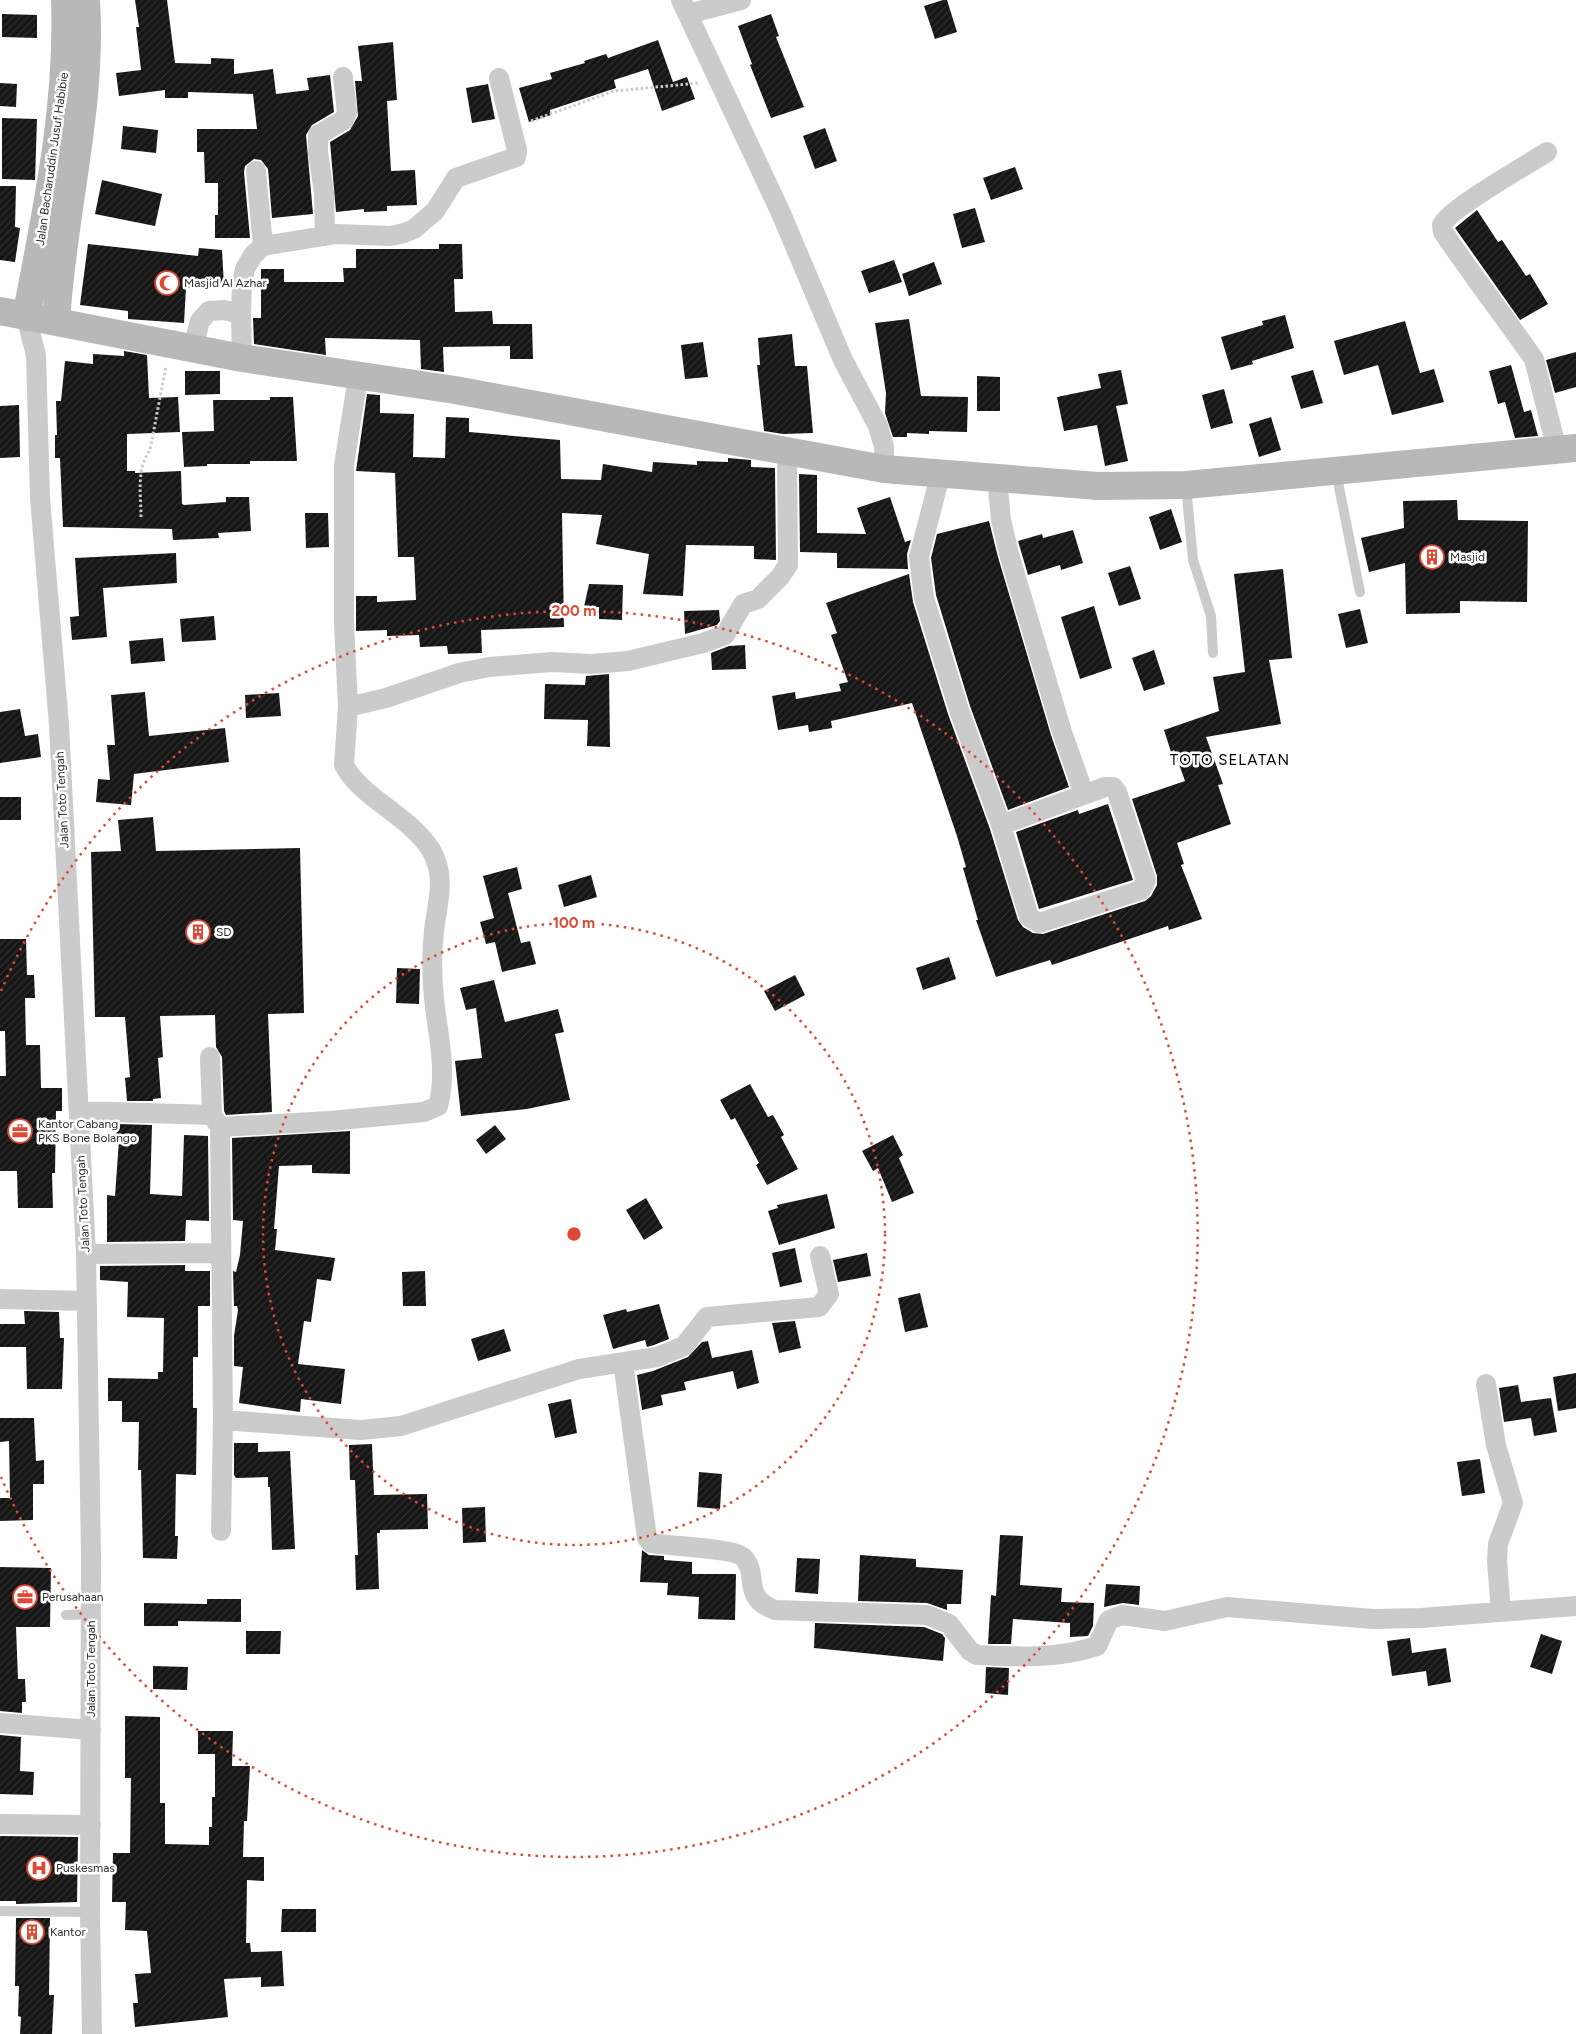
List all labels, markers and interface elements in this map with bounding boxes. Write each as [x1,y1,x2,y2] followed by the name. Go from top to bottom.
[33,71,71,246] street label: Jalan Bacharuddin Jusuf Habibie
[154,270,180,296] mosque icon: Masjid Al Azhar
[184,276,267,290] place label: Masjid Al Azhar
[1419,544,1445,570] building icon: Masjid
[1450,550,1485,564] place label: Masjid
[552,602,596,620] text: 200 m
[52,751,72,849] street label: Jalan Toto Tengah
[1170,751,1290,769] district label: TOTO SELATAN
[553,914,595,932] text: 100 m
[185,919,211,945] building icon: SD
[216,925,232,939] place label: SD
[38,1117,137,1145] place label: Kantor Cabang PKS Bone Bolango
[7,1118,33,1144] office icon: Kantor Cabang PKS Bone Bolango
[73,1155,93,1253] street label: Jalan Toto Tengah
[565,1225,583,1243] centre of rings
[12,1584,38,1610] office icon: Perusahaan
[42,1590,104,1604] place label: Perusahaan
[84,1620,98,1718] street label: Jalan Toto Tengah
[26,1855,52,1881] hospital icon: Puskesmas
[56,1861,115,1875] place label: Puskesmas
[19,1919,45,1945] building icon: Kantor
[50,1925,86,1939] place label: Kantor

